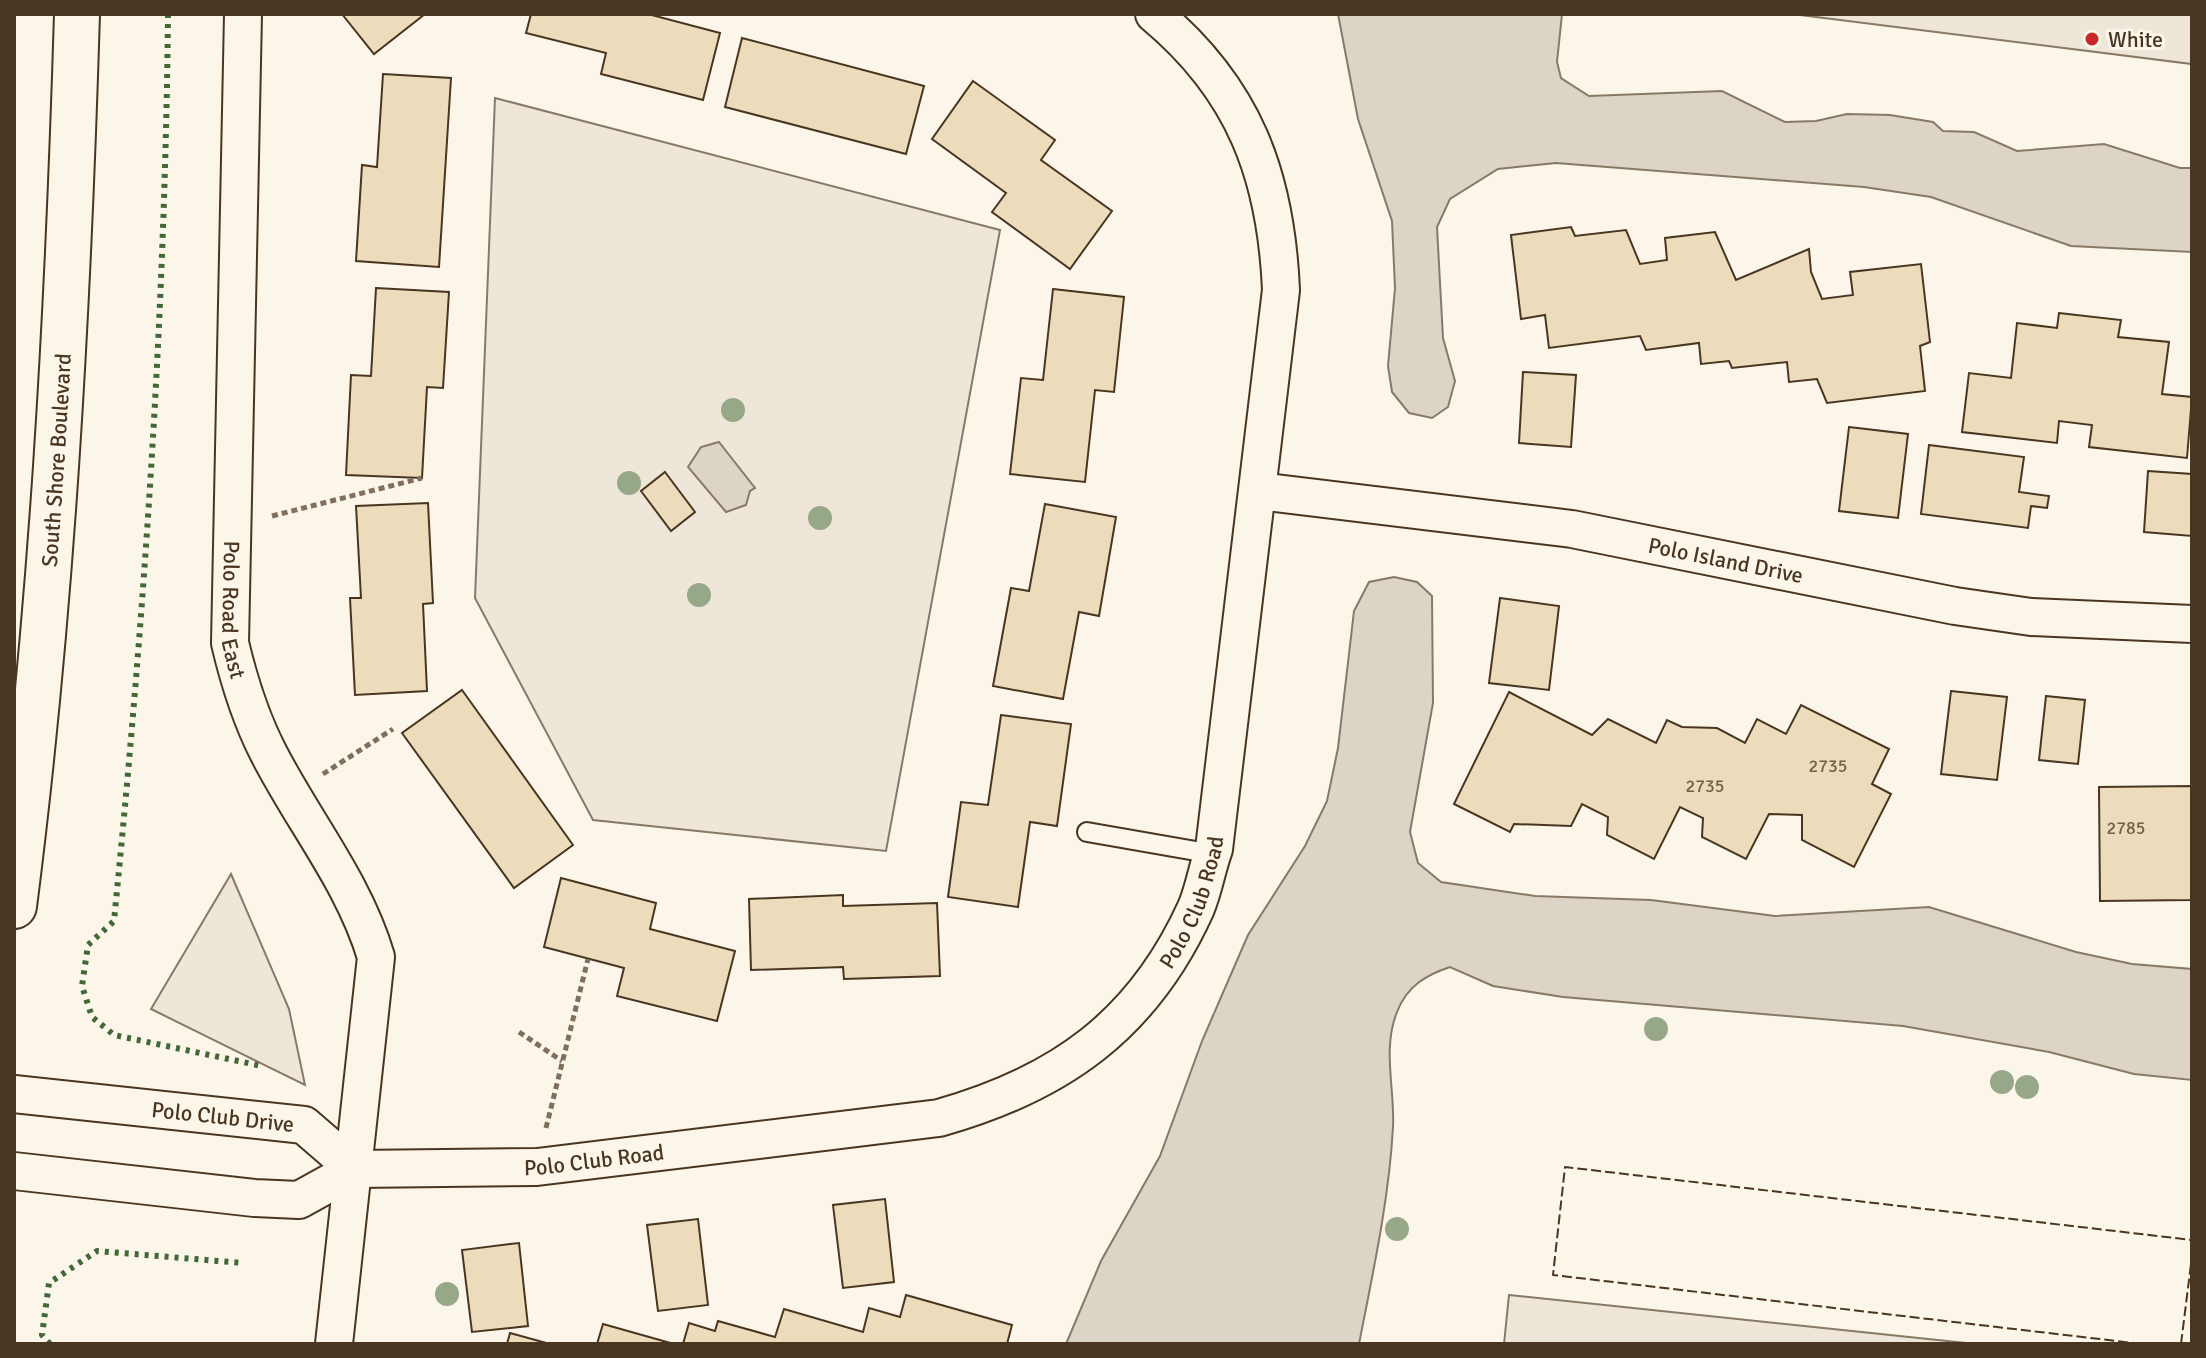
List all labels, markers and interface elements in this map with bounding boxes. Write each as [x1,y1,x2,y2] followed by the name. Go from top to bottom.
[2108,26,2163,53] place label: White
[2083,30,2101,48] marker: White
[36,353,77,568] street label: South Shore Boulevard
[1646,532,1805,589] street label: Polo Island Drive
[215,540,252,682] street label: Polo Road East
[1809,755,1847,777] house number: 2735
[1686,775,1724,797] house number: 2735
[2107,817,2145,839] house number: 2785
[1153,835,1229,974] street label: Polo Club Road
[150,1096,295,1138] street label: Polo Club Drive
[524,1139,666,1181] street label: Polo Club Road

